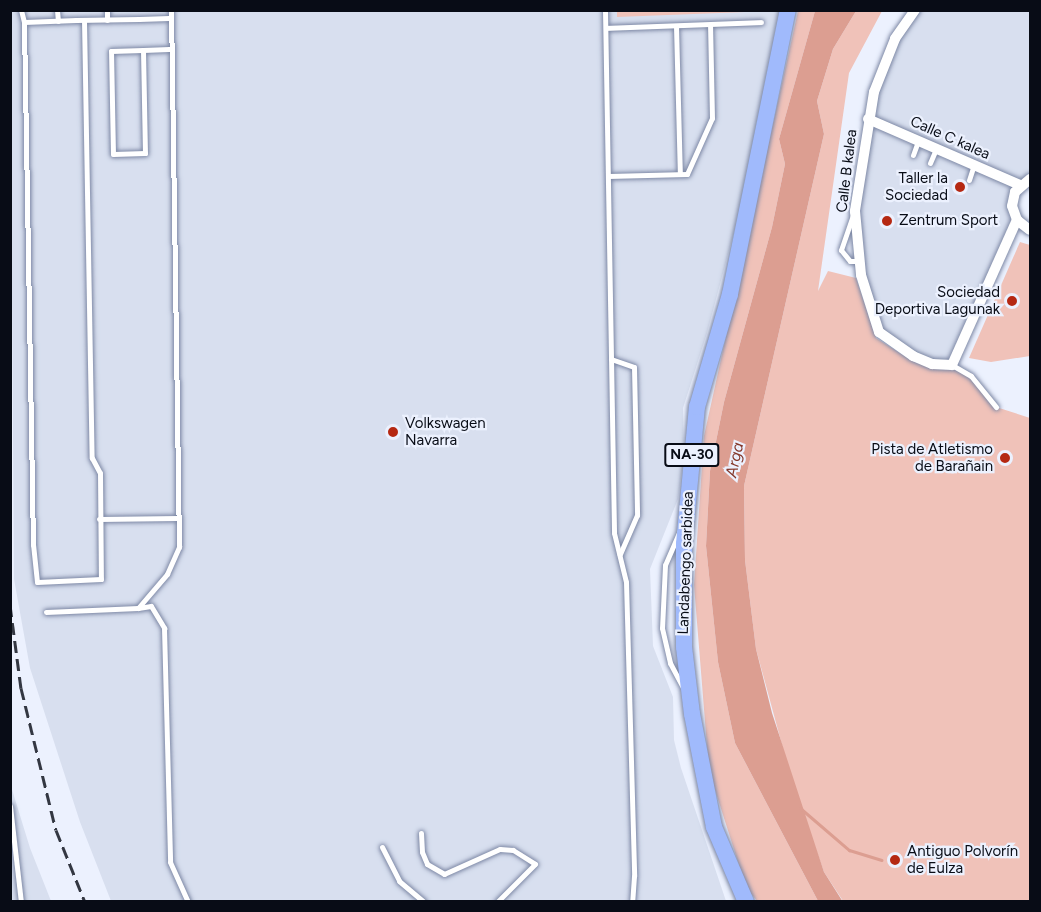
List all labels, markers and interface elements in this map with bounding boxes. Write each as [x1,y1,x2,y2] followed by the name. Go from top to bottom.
[907,112,993,164] street label: Calle C kalea
[833,128,861,214] street label: Calle B kalea
[885,169,948,204] place label: Taller la Sociedad
[953,180,967,194] marker: Taller la Sociedad
[899,212,998,230] place label: Zentrum Sport
[880,214,894,228] marker: Zentrum Sport
[875,283,1000,318] place label: Sociedad Deportiva Lagunak
[1005,294,1019,308] marker: Sociedad Deportiva Lagunak
[405,414,486,449] place label: Volkswagen Navarra
[386,425,400,439] marker: Volkswagen Navarra
[871,440,993,475] place label: Pista de Atletismo de Barañain
[722,441,748,479] water label: Arga
[664,444,720,466] road number: NA-30
[998,451,1012,465] marker: Pista de Atletismo de Barañain
[675,491,697,635] street label: Landabengo sarbidea
[907,842,1018,877] place label: Antiguo Polvorín de Eulza
[888,853,902,867] marker: Antiguo Polvorín de Eulza

